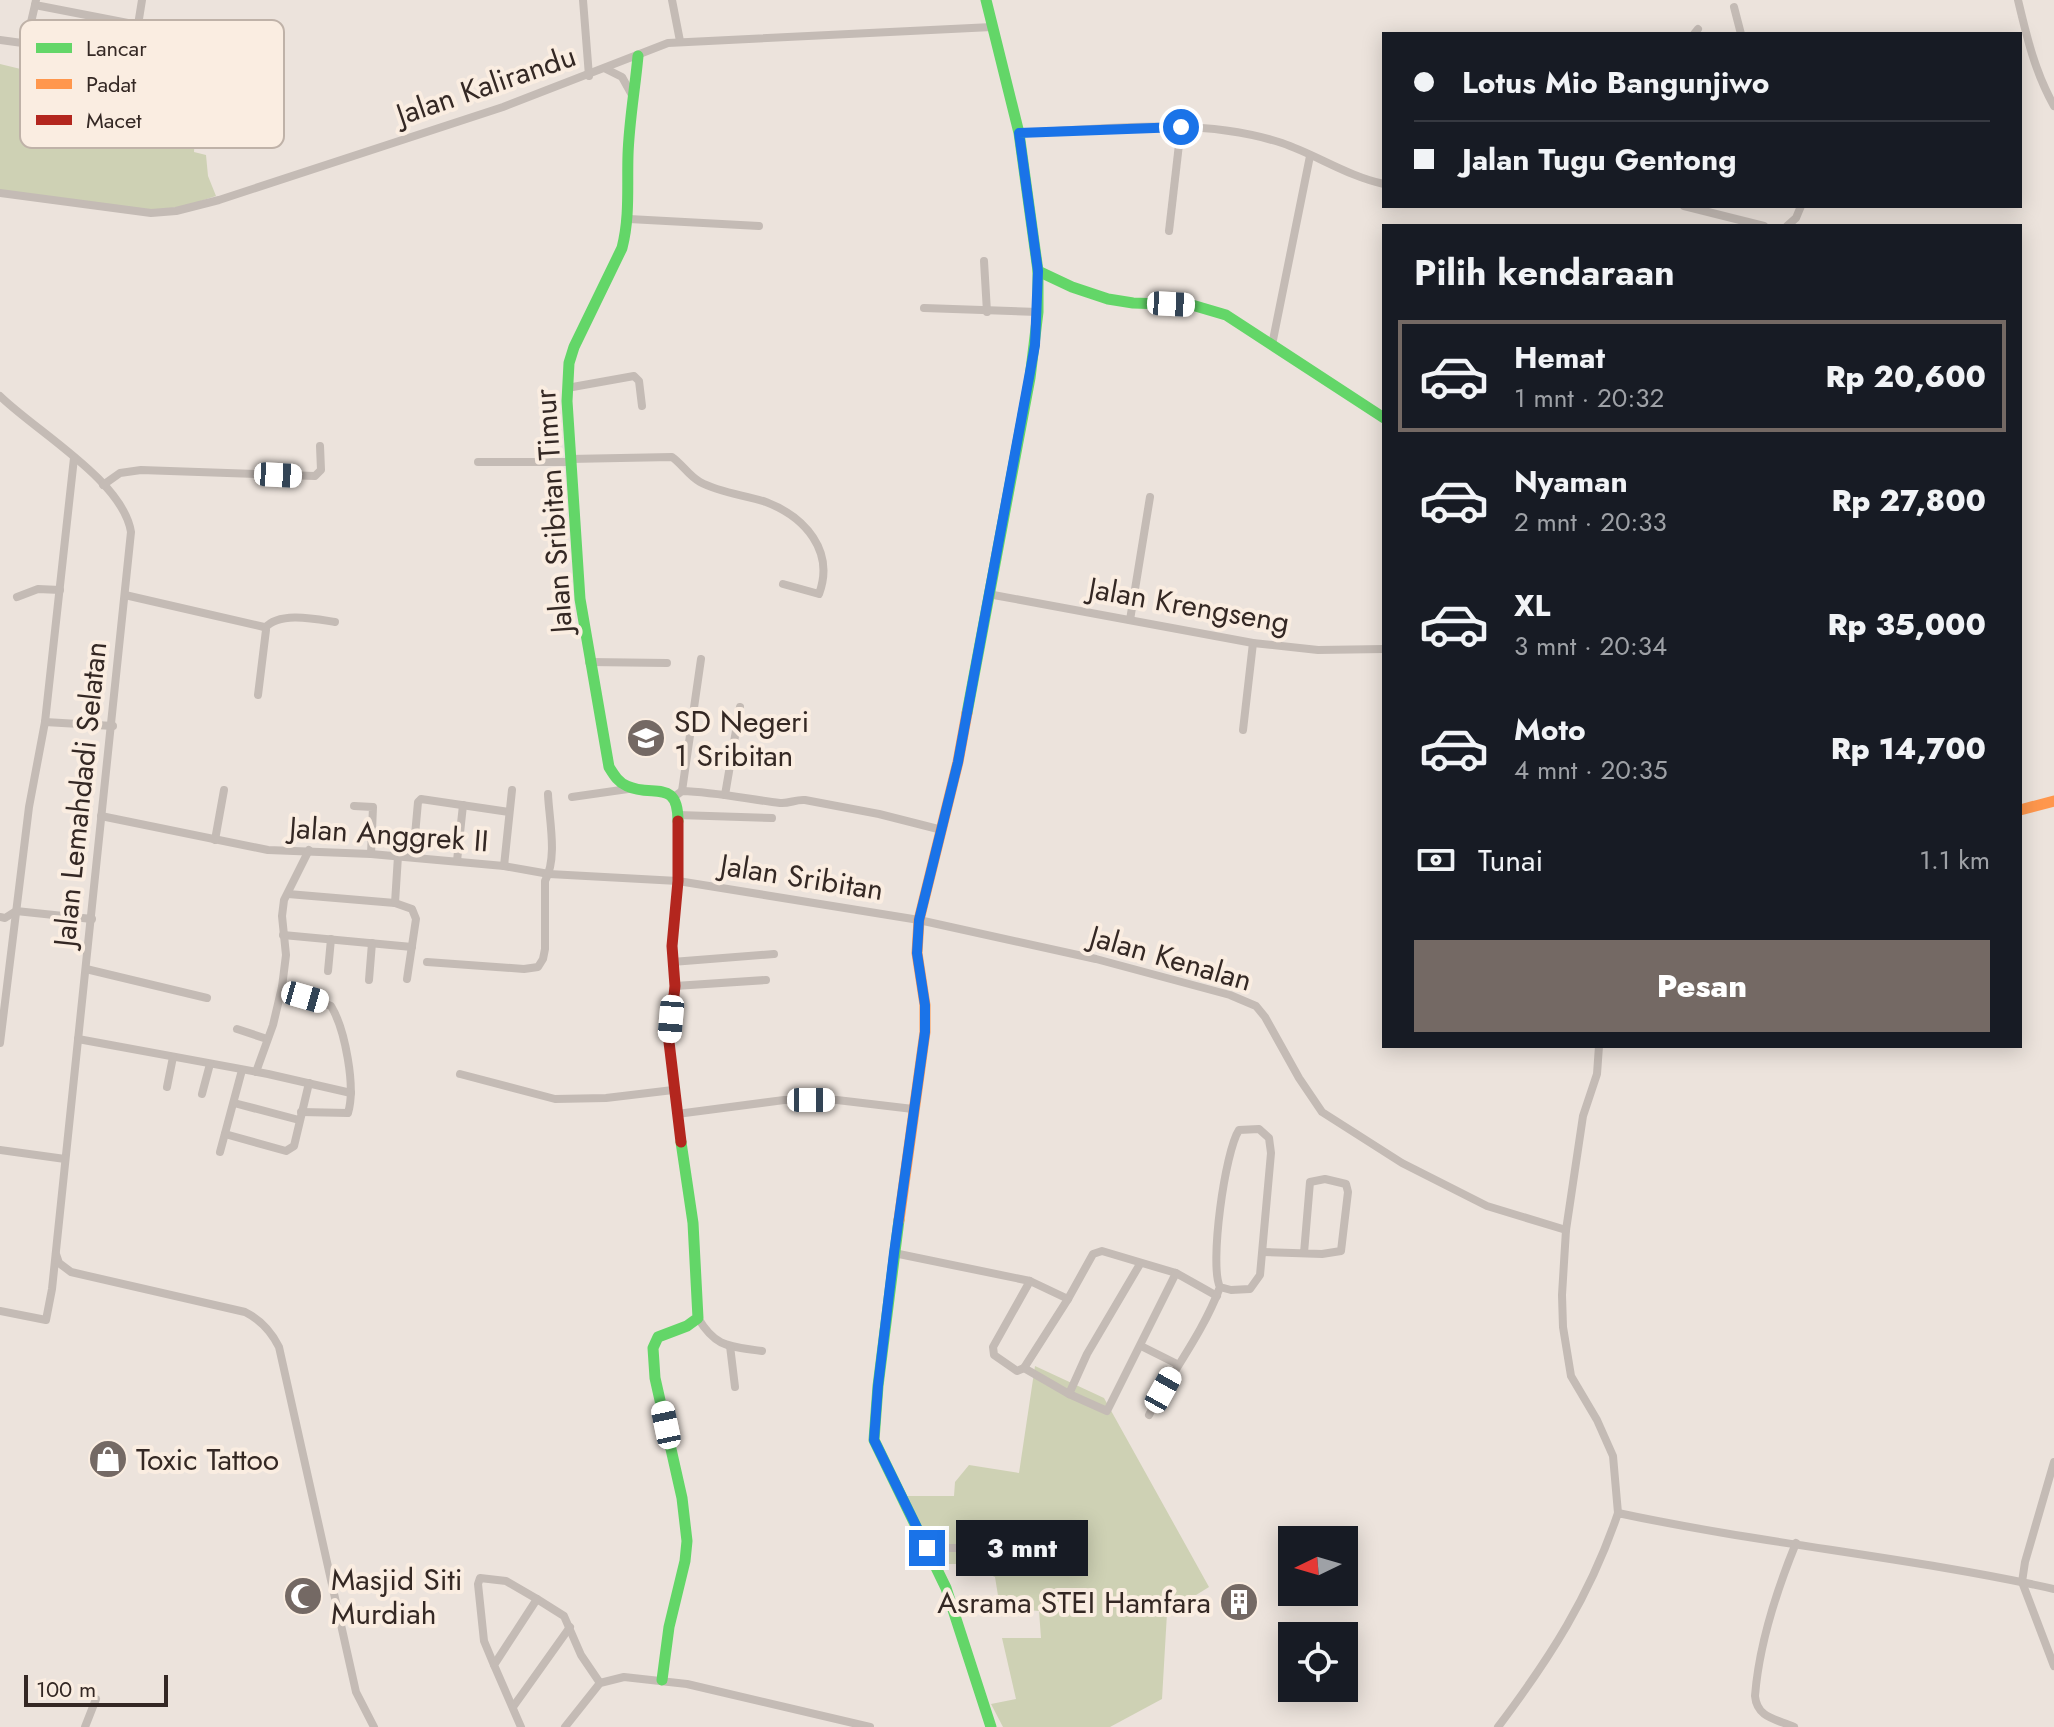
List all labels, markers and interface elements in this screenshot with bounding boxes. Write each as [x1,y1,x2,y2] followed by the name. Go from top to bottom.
[20,20,284,148] legend
[86,32,147,64] text: Lancar
[387,34,581,137] street label: Jalan Kalirandu
[1462,61,1769,104] text: Lotus Mio Bangunjiwo
[86,68,137,100] text: Padat
[86,104,142,136] text: Macet
[1163,109,1199,145] route start
[1462,138,1736,181] text: Jalan Tugu Gentong
[1414,246,1675,298] text: Pilih kendaraan
[1146,291,1196,317] car
[1514,336,1605,379] text: Hemat
[1418,340,1490,412] icon: car
[1825,355,1986,398] text: Rp 20,600
[1514,379,1664,417] text: 1 mnt · 20:32
[523,387,583,639] street label: Jalan Sribitan Timur
[1514,460,1628,503] text: Nyaman
[253,462,303,488] car
[1418,464,1490,536] icon: car
[1831,479,1986,522] text: Rp 27,800
[1514,503,1667,541] text: 2 mnt · 20:33
[1081,565,1293,644] street label: Jalan Krengseng
[1514,584,1550,627] text: XL
[1418,588,1490,660] icon: car
[1827,603,1986,646] text: Rp 35,000
[1514,627,1667,665] text: 3 mnt · 20:34
[42,639,117,953] street label: Jalan Lemahdadi Selatan
[674,700,809,777] place label: SD Negeri 1 Sribitan
[1514,708,1586,751] text: Moto
[1418,712,1490,784] icon: car
[625,717,667,759] school or university icon: SD Negeri 1 Sribitan
[1831,727,1986,770] text: Rp 14,700
[1514,751,1668,789] text: 4 mnt · 20:35
[284,805,490,862] street label: Jalan Anggrek II
[1414,838,1458,882] icon: cash
[1478,839,1543,882] text: Tunai
[1919,841,1990,879] text: 1.1 km
[713,842,887,911] street label: Jalan Sribitan
[1081,913,1257,1002] street label: Jalan Kenalan
[1414,940,1990,1032] button: Pesan
[279,979,331,1015] car
[657,994,685,1044] car
[787,1088,835,1112] car
[1141,1363,1185,1417] car
[649,1399,683,1451] car
[87,1438,129,1480] shop icon: Toxic Tattoo
[136,1438,279,1481] place label: Toxic Tattoo
[955,1520,1087,1576] callout: 3 mnt
[1278,1526,1358,1606] north arrow
[1278,1526,1358,1702] map controls
[987,1529,1057,1567] text: 3 mnt
[909,1530,945,1566] route end
[331,1558,462,1635] place label: Masjid Siti Murdiah
[282,1575,324,1617] mosque icon: Masjid Siti Murdiah
[937,1581,1211,1624] place label: Asrama STEI Hamfara
[1218,1581,1260,1623] building icon: Asrama STEI Hamfara
[1278,1622,1358,1702] button: locate
[24,1671,168,1707] scale bar
[36,1673,96,1705] text: 100 m

